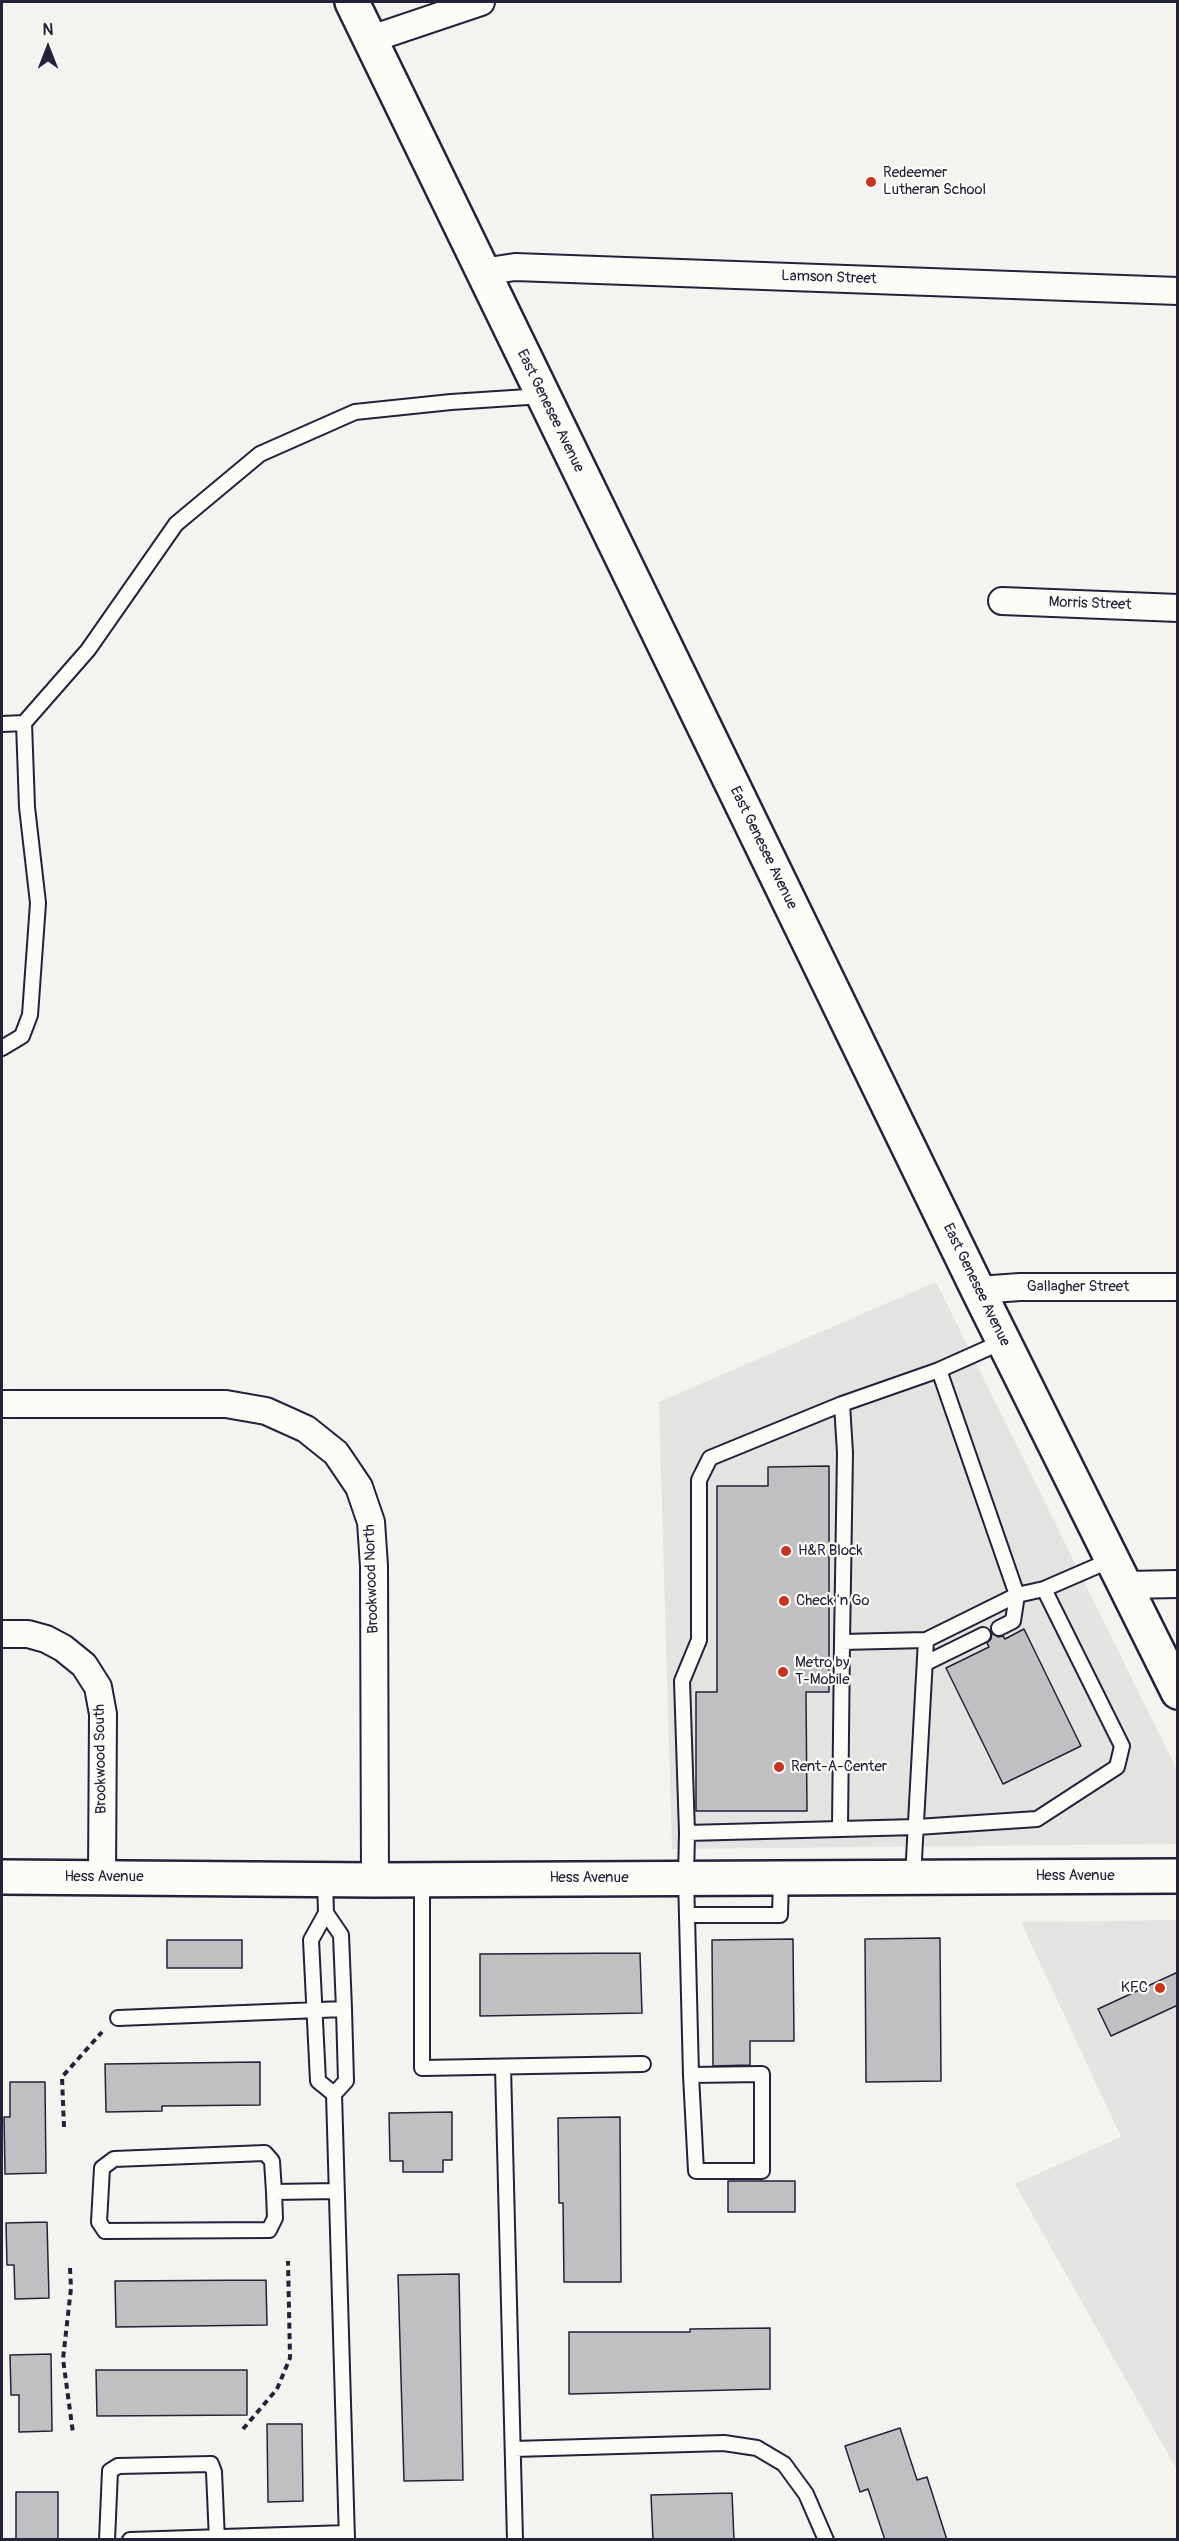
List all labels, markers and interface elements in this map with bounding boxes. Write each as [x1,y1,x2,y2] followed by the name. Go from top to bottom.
[18,18,78,78] north arrow
[43,20,53,40] text: N
[883,164,986,199] place label: Redeemer Lutheran School
[864,175,878,189] marker: Redeemer Lutheran School
[781,267,877,289] street label: Lamson Street
[512,347,588,475] street label: East Genesee Avenue
[1048,594,1132,614] street label: Morris Street
[725,784,801,912] street label: East Genesee Avenue
[938,1221,1014,1349] street label: East Genesee Avenue
[1027,1278,1129,1296] street label: Gallagher Street
[361,1524,383,1634] street label: Brookwood North
[798,1542,863,1560] place label: H&R Block
[779,1544,793,1558] marker: H&R Block
[796,1592,870,1610] place label: Check 'n Go
[777,1594,791,1608] marker: Check 'n Go
[795,1654,850,1689] place label: Metro by T-Mobile
[776,1665,790,1679] marker: Metro by T-Mobile
[91,1704,111,1814] street label: Brookwood South
[791,1758,887,1776] place label: Rent-A-Center
[772,1760,786,1774] marker: Rent-A-Center
[1035,1867,1115,1885] street label: Hess Avenue
[64,1868,144,1886] street label: Hess Avenue
[549,1869,629,1887] street label: Hess Avenue
[1121,1979,1148,1997] place label: KFC
[1153,1981,1167,1995] marker: KFC

